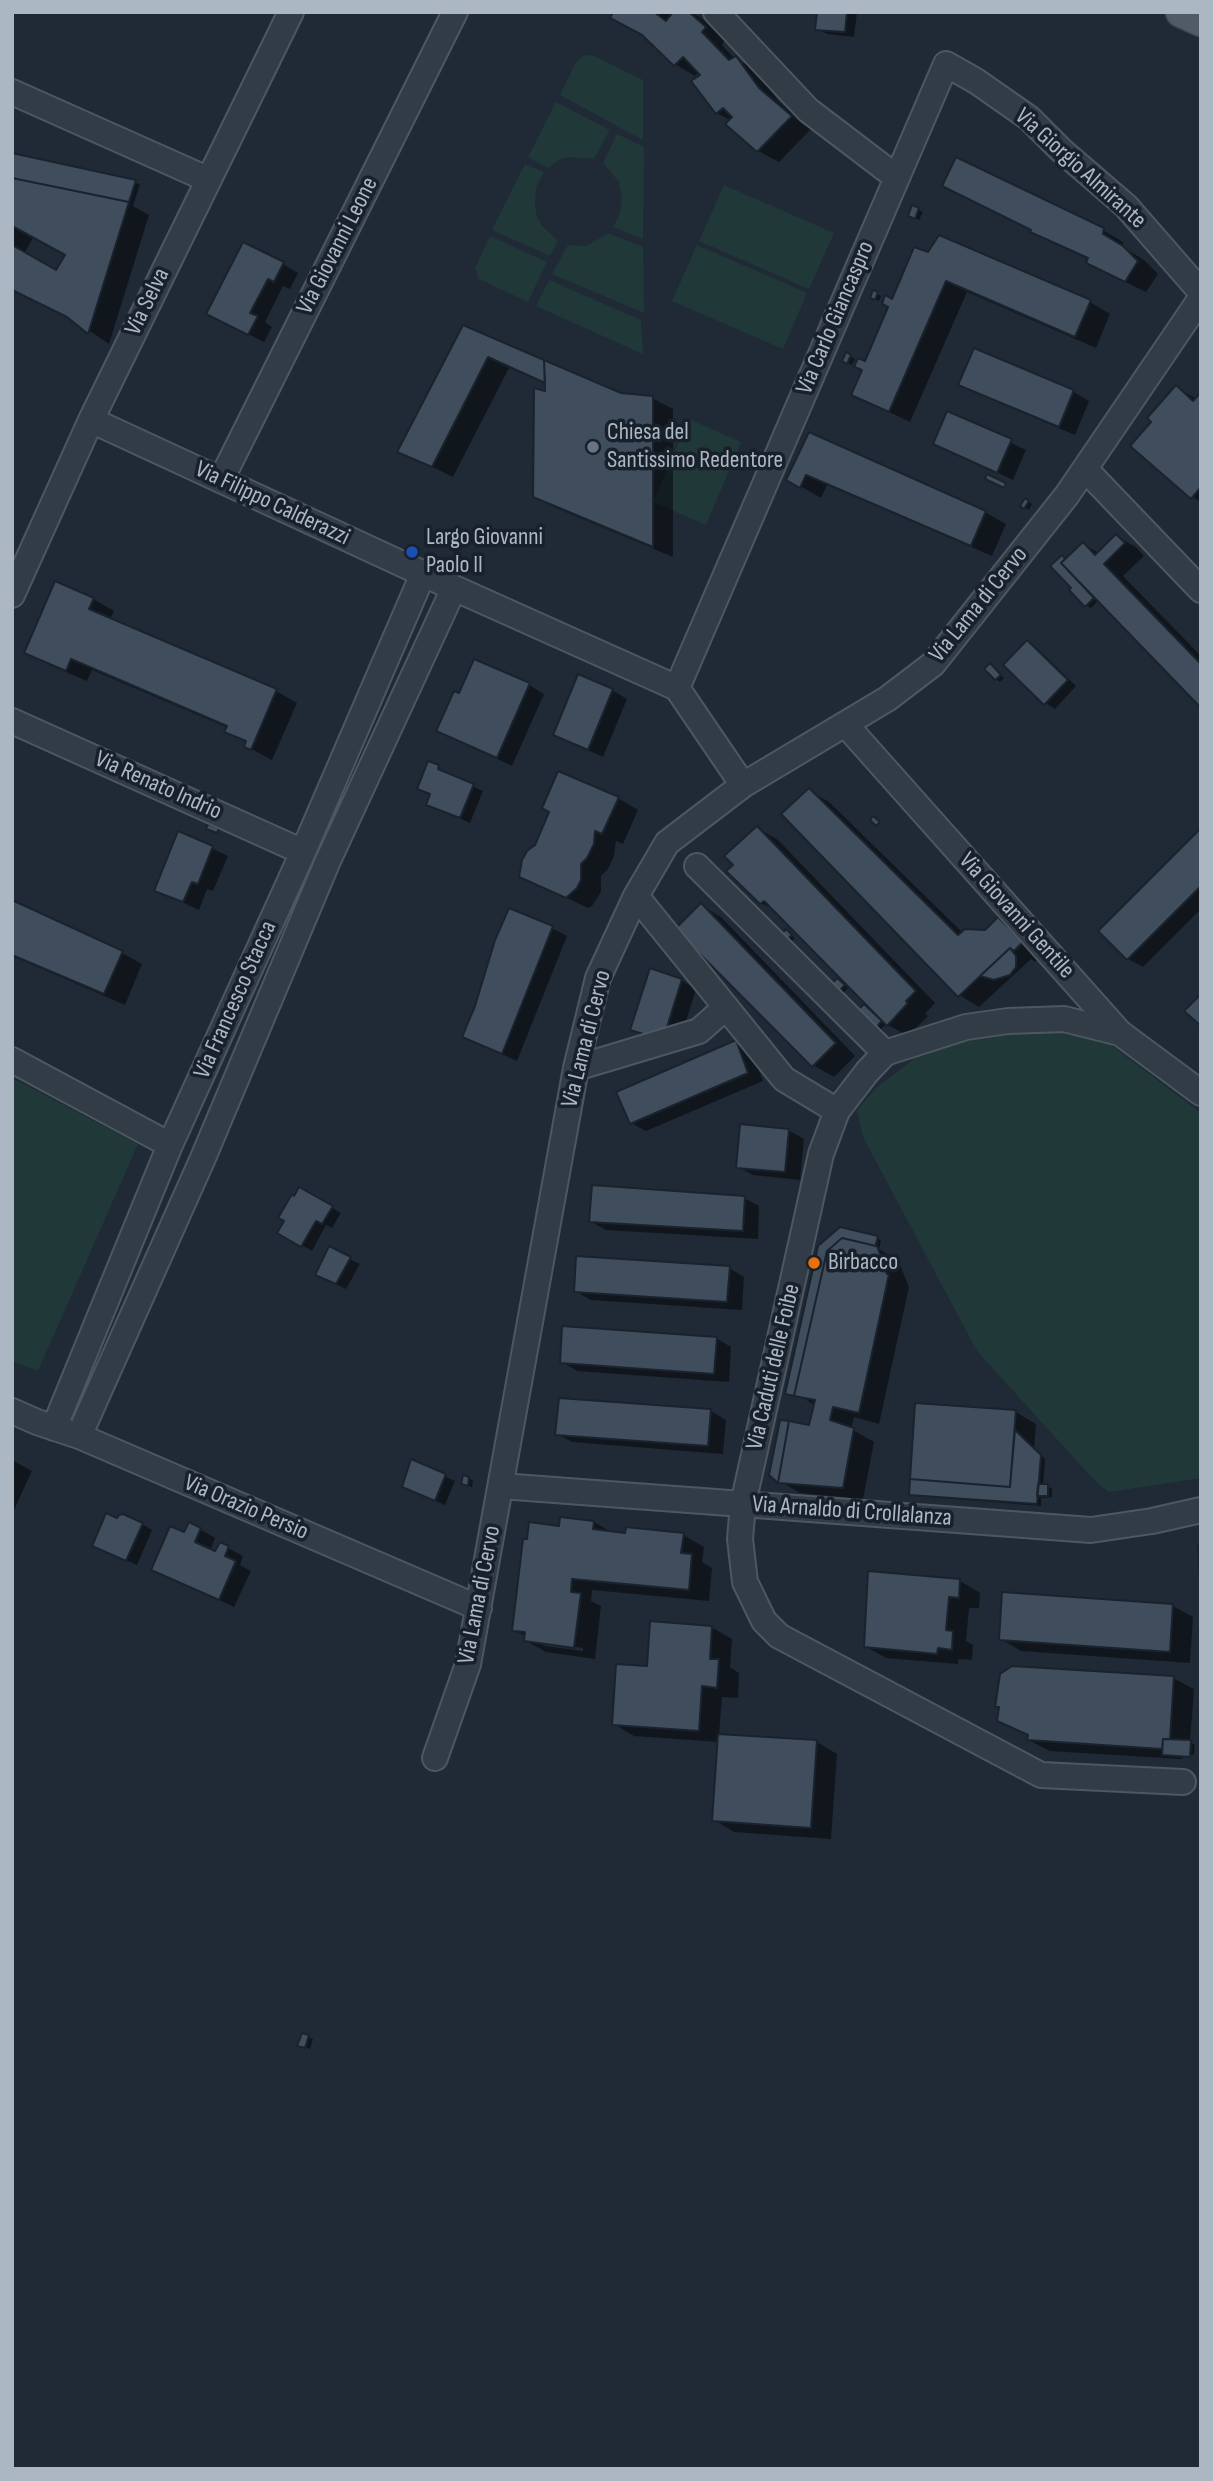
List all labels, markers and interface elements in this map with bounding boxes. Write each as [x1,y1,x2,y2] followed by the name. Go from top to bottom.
[1008,103,1152,235] street label: Via Giorgio Almirante
[291,173,385,319] street label: Via Giovanni Leone
[791,237,881,399] street label: Via Carlo Giancaspro
[120,264,176,340] street label: Via Selva
[607,419,783,475] place label: Chiesa del Santissimo Redentore
[585,439,601,455] marker: Chiesa del Santissimo Redentore
[190,456,354,552] street label: Via Filippo Calderazzi
[426,524,543,580] place label: Largo Giovanni Paolo II
[924,541,1034,669] street label: Via Lama di Cervo
[404,544,420,560] marker: Largo Giovanni Paolo II
[90,745,226,827] street label: Via Renato Indrio
[952,847,1080,985] street label: Via Giovanni Gentile
[188,917,284,1083] street label: Via Francesco Stacca
[556,967,618,1111] street label: Via Lama di Cervo
[828,1249,898,1277] place label: Birbacco
[806,1255,822,1271] marker: Birbacco
[741,1281,807,1453] street label: Via Caduti delle Foibe
[180,1469,312,1547] street label: Via Orazio Persio
[751,1491,953,1533] street label: Via Arnaldo di Crollalanza
[452,1523,508,1667] street label: Via Lama di Cervo

